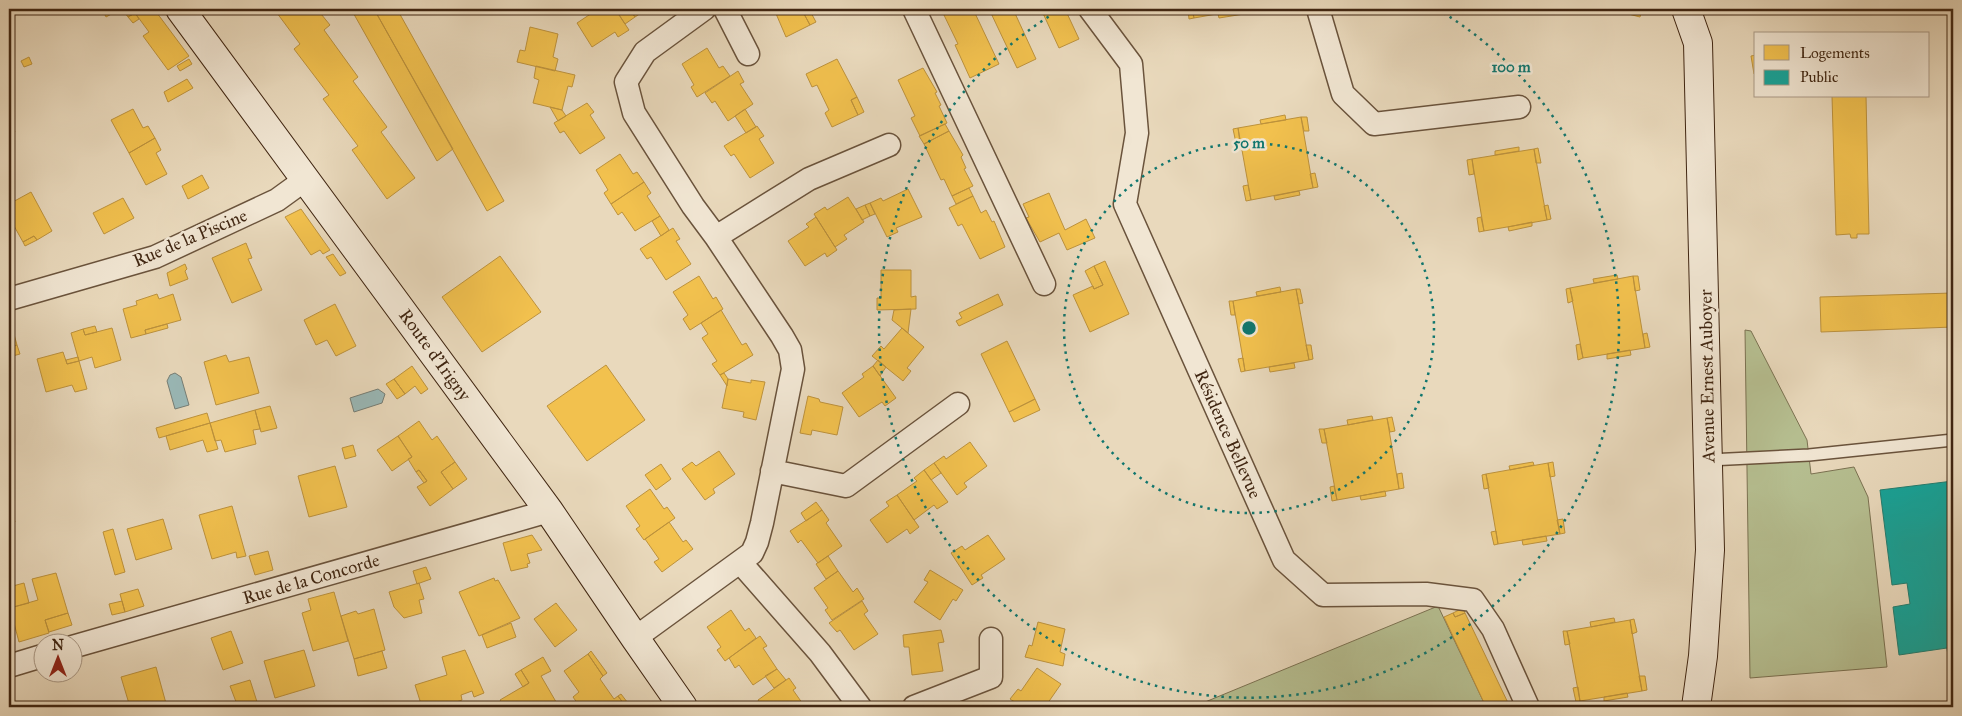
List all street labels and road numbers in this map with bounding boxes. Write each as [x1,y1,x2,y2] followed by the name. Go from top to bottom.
[130,204,250,272] street label: Rue de la Piscine
[1694,289,1720,464] street label: Avenue Ernest Auboyer
[393,305,476,406] street label: Route d'Irigny
[1190,366,1266,502] street label: Résidence Bellevue
[240,549,382,609] street label: Rue de la Concorde

